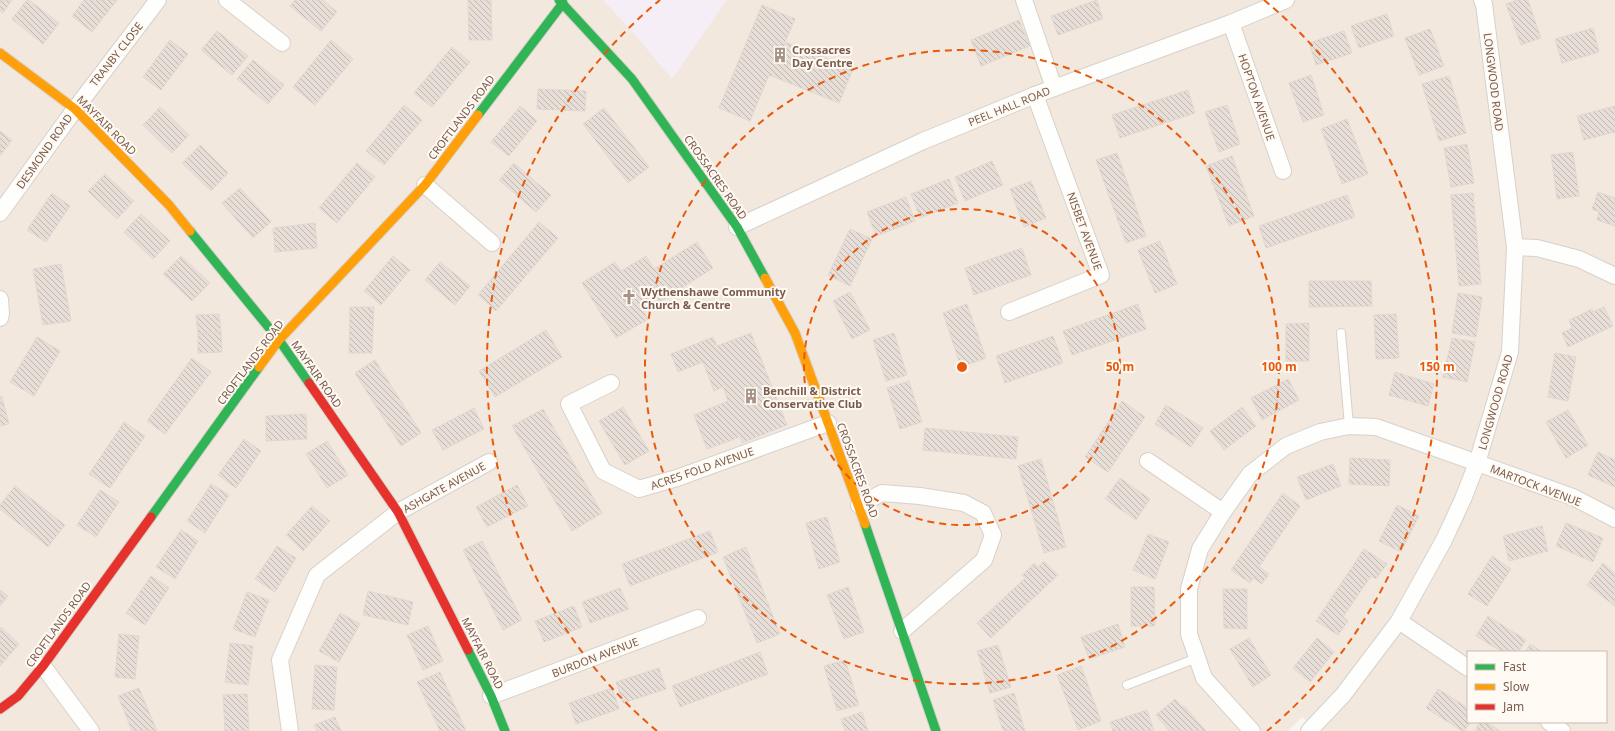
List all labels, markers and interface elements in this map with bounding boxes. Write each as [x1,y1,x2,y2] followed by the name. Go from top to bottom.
[86,19,146,89] street label: TRANBY CLOSE
[1481,32,1507,132] street label: LONGWOOD ROAD
[792,42,853,70] place label: Crossacres Day Centre
[771,46,789,64] building icon: Crossacres Day Centre
[1235,52,1279,142] street label: HOPTON AVENUE
[424,72,498,162] street label: CROFTLANDS ROAD
[966,83,1052,129] street label: PEEL HALL ROAD
[74,92,140,158] street label: MAYFAIR ROAD
[13,111,75,191] street label: DESMOND ROAD
[681,132,751,222] street label: CROSSACRES ROAD
[1064,190,1106,272] street label: NISBET AVENUE
[641,284,786,312] place label: Wythenshawe Community Church & Centre
[620,288,638,306] church icon: Wythenshawe Community Church & Centre
[213,317,287,407] street label: CROFTLANDS ROAD
[288,337,346,411] street label: MAYFAIR ROAD
[1474,352,1516,452] street label: LONGWOOD ROAD
[1106,358,1134,375] text: 50 m
[1261,358,1297,375] text: 100 m
[1419,358,1455,375] text: 150 m
[955,360,969,374] centre of rings
[763,383,862,411] place label: Benchill & District Conservative Club
[742,387,760,405] building icon: Benchill & District Conservative Club
[834,420,882,520] street label: CROSSACRES ROAD
[648,443,756,493] street label: ACRES FOLD AVENUE
[400,458,488,516] street label: ASHGATE AVENUE
[1488,461,1584,509] street label: MARTOCK AVENUE
[22,578,94,670] street label: CROFTLANDS ROAD
[458,614,508,692] street label: MAYFAIR ROAD
[550,634,640,680] street label: BURDON AVENUE
[1467,651,1607,723] legend
[1503,658,1527,675] text: Fast
[1503,678,1530,695] text: Slow
[1502,698,1524,715] text: Jam

